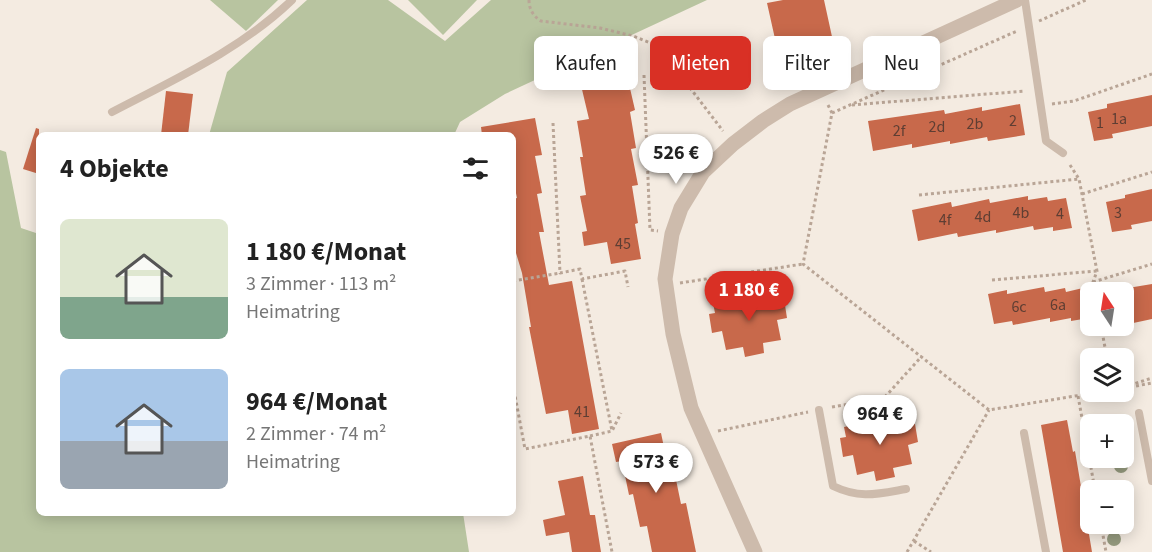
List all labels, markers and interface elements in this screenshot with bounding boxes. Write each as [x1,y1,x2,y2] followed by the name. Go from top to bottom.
[534,36,638,90] chip: Kaufen
[650,36,751,90] chip: Mieten
[763,36,851,90] chip: Filter
[863,36,940,90] chip: Neu
[1111,108,1127,130] house number: 1a
[1009,110,1017,132] house number: 2
[1096,112,1104,134] house number: 1
[967,113,984,135] house number: 2b
[929,116,945,138] house number: 2d
[893,120,907,142] house number: 2f
[634,134,718,185] pin: 526 €
[653,139,699,167] text: 526 €
[60,150,169,187] text: 4 Objekte
[459,152,492,185] icon: filters
[1013,202,1030,224] house number: 4b
[1114,202,1122,224] house number: 3
[1056,203,1064,225] house number: 4
[975,206,991,228] house number: 4d
[939,209,953,231] house number: 4f
[246,233,406,270] text: 1 180 €/Monat
[615,233,631,255] house number: 45
[108,243,180,315] icon: home
[246,270,396,298] text: 3 Zimmer · 113 m²
[694,271,804,322] pin: 1 180 €
[719,276,779,304] text: 1 180 €
[1080,282,1134,336] north arrow
[1080,282,1134,534] map controls
[1050,294,1066,316] house number: 6a
[1011,296,1027,318] house number: 6c
[246,298,340,326] text: Heimatring
[1080,348,1134,402] button: layers
[246,383,387,420] text: 964 €/Monat
[108,393,180,465] icon: home
[838,395,922,446] pin: 964 €
[857,400,903,428] text: 964 €
[574,401,590,423] house number: 41
[1080,414,1134,468] button: +
[246,420,386,448] text: 2 Zimmer · 74 m²
[614,443,698,494] pin: 573 €
[246,448,340,476] text: Heimatring
[633,448,679,476] text: 573 €
[1080,480,1134,534] button: −

